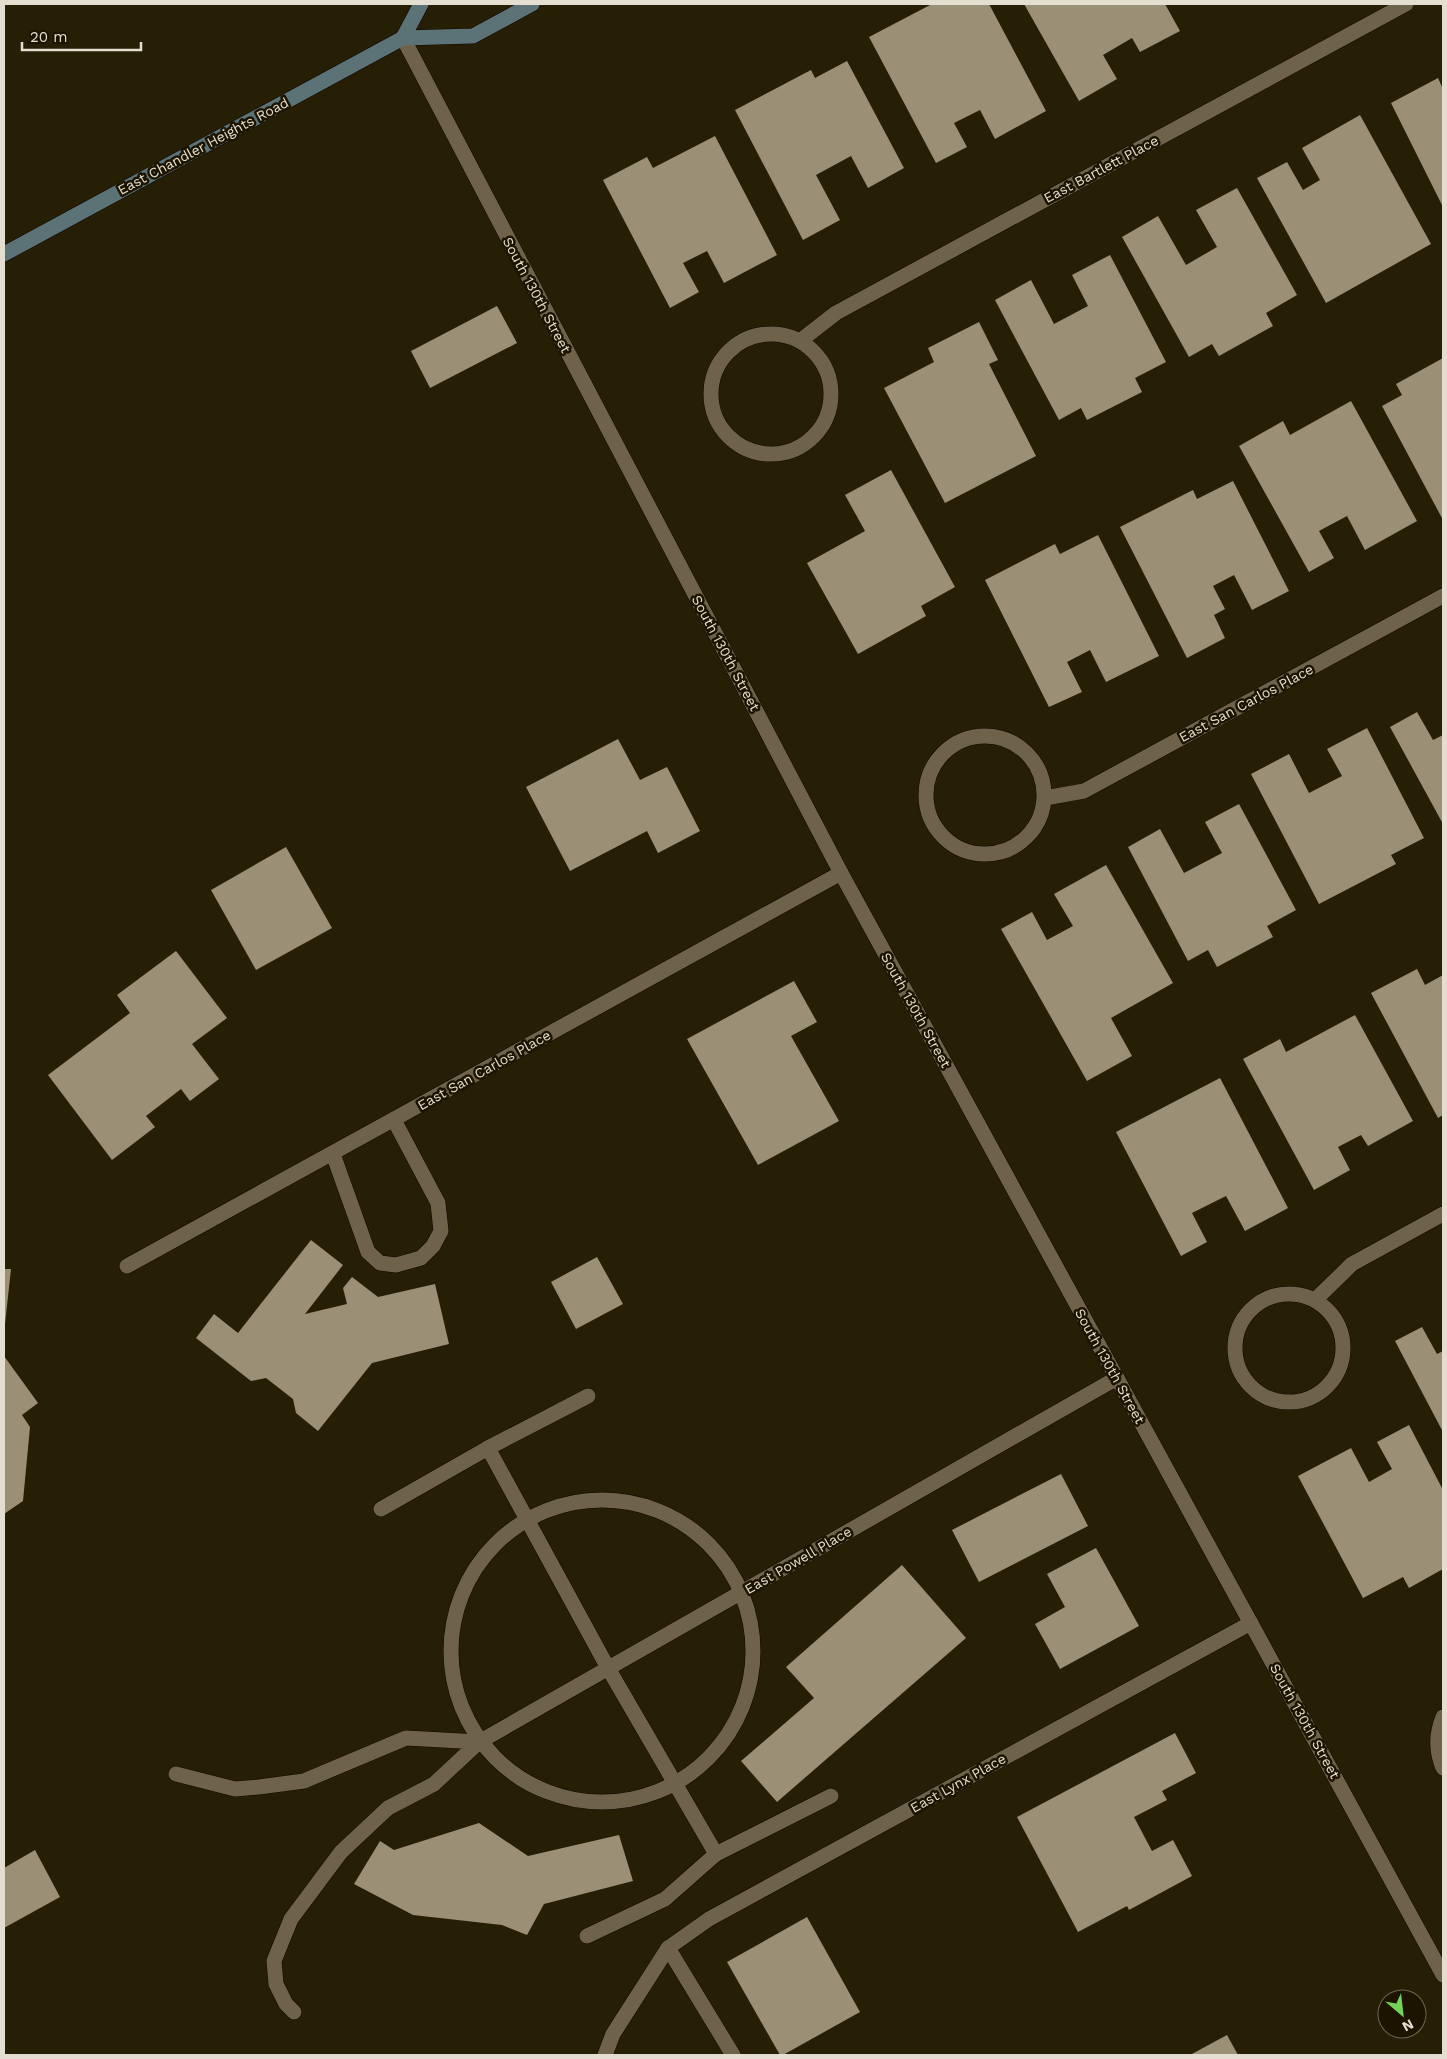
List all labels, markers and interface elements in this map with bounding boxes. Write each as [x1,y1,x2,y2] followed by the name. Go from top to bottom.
[22,20,141,52] scale bar
[30,28,68,46] text: 20 m
[115,94,291,198] street label: East Chandler Heights Road
[1041,132,1161,206] street label: East Bartlett Place
[500,234,574,356] street label: South 130th Street
[689,592,763,714] street label: South 130th Street
[1176,661,1316,745] street label: East San Carlos Place
[878,950,954,1070] street label: South 130th Street
[415,1027,553,1113] street label: East San Carlos Place
[1072,1306,1148,1426] street label: South 130th Street
[742,1523,854,1597] street label: East Powell Place
[1267,1661,1343,1781] street label: South 130th Street
[908,1750,1008,1816] street label: East Lynx Place
[1377,1989,1427,2039] north arrow
[1400,2016,1416,2035] text: N

